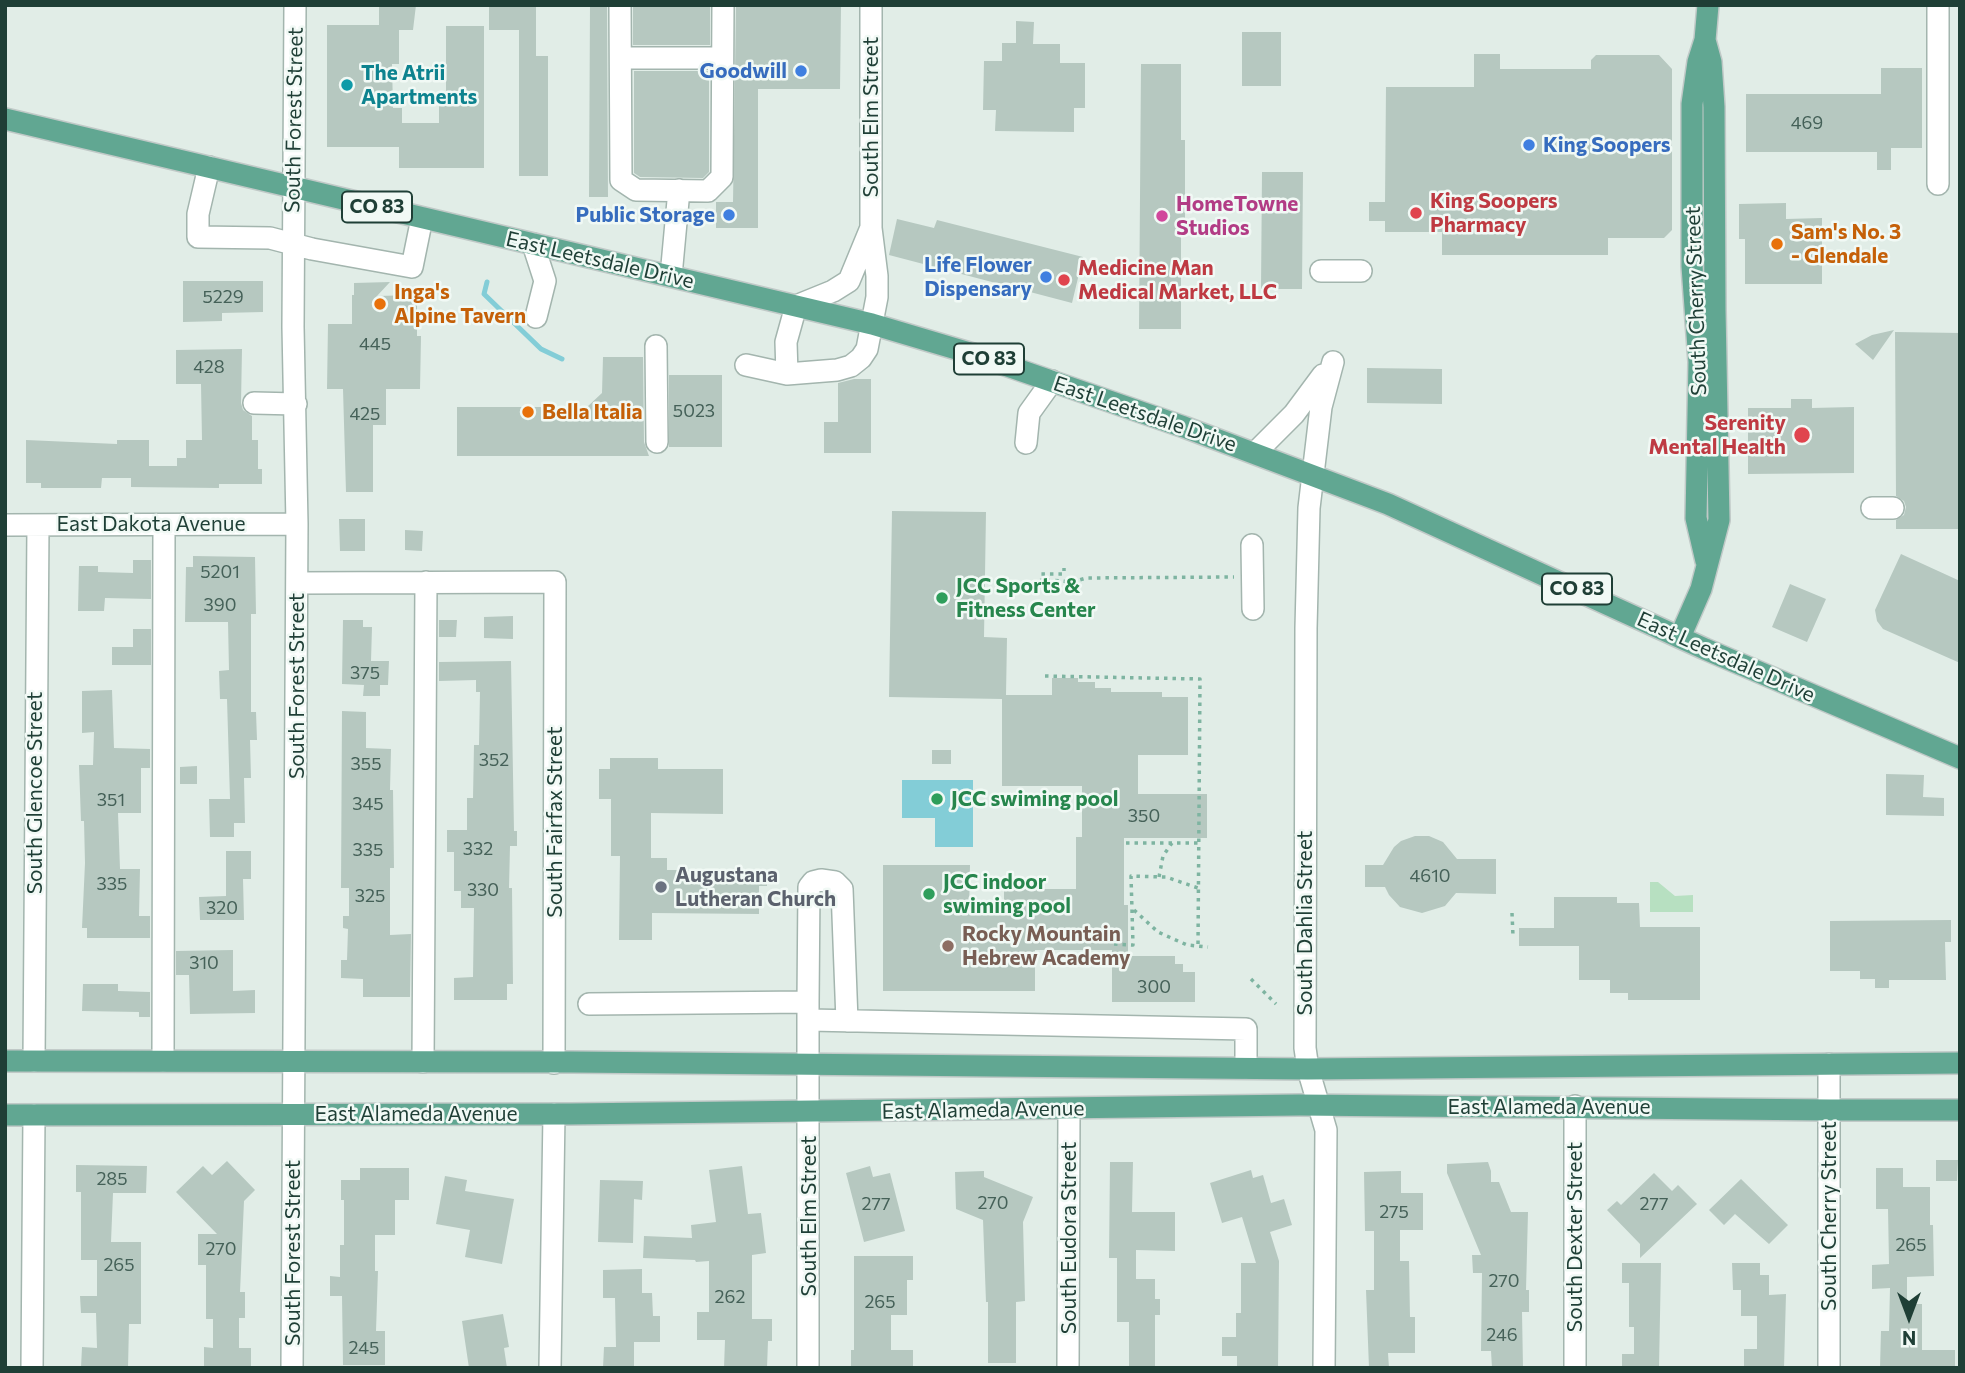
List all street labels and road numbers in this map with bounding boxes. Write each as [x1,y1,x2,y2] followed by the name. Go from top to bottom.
[280,27,308,213] street label: South Forest Street
[858,37,884,197] street label: South Elm Street
[342,192,412,223] road number: CO 83
[1680,206,1712,396] street label: South Cherry Street
[504,226,696,294] street label: East Leetsdale Drive
[954,344,1024,374] road number: CO 83
[1050,371,1240,457] street label: East Leetsdale Drive
[57,511,245,537] street label: East Dakota Avenue
[1542,574,1612,604] road number: CO 83
[284,593,310,779] street label: South Forest Street
[1633,606,1819,708] street label: East Leetsdale Drive
[22,692,48,894] street label: South Glencoe Street
[542,726,568,918] street label: South Fairfax Street
[1292,831,1318,1015] street label: South Dahlia Street
[1448,1094,1650,1120] street label: East Alameda Avenue
[881,1096,1085,1124] street label: East Alameda Avenue
[315,1101,517,1127] street label: East Alameda Avenue
[1816,1121,1842,1311] street label: South Cherry Street
[796,1136,822,1296] street label: South Elm Street
[1056,1142,1082,1334] street label: South Eudora Street
[1562,1142,1588,1332] street label: South Dexter Street
[280,1160,306,1346] street label: South Forest Street

